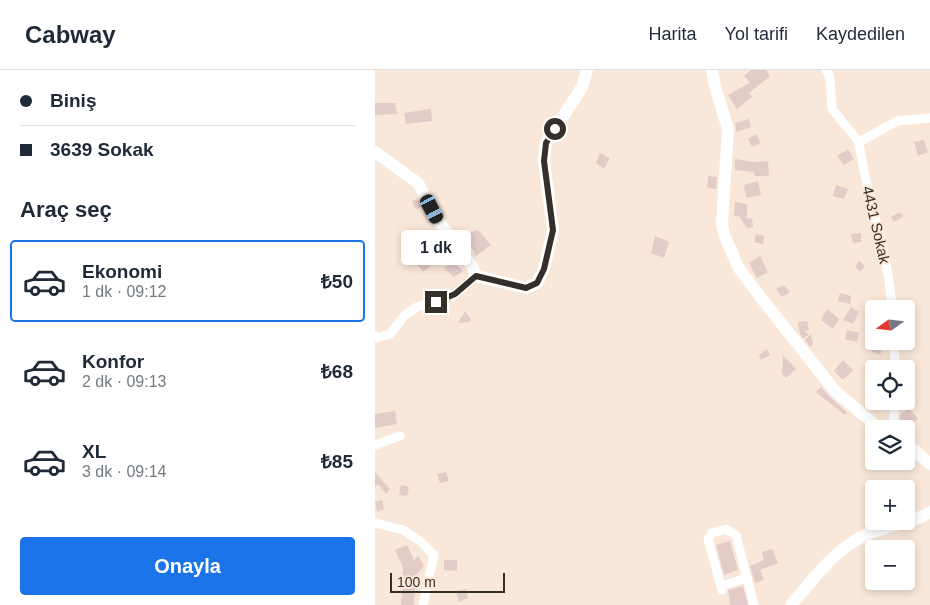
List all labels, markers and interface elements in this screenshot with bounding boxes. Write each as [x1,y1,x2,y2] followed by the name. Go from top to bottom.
[25,21,116,48] text: Cabway
[649,24,697,44] text: Harita
[725,24,788,44] text: Yol tarifi
[816,24,905,44] text: Kaydedilen
[50,90,96,111] text: Biniş
[544,118,566,140] route start
[50,139,154,160] text: 3639 Sokak
[859,184,894,266] street label: 4431 Sokak
[418,192,445,226] car
[20,197,112,222] text: Araç seç
[401,230,471,264] callout: 1 dk
[420,239,452,256] text: 1 dk
[22,259,67,304] icon: car
[82,261,162,282] text: Ekonomi
[321,271,353,292] text: ₺50
[82,283,167,300] text: 1 dk · 09:12
[425,291,447,313] route end
[865,300,915,350] north arrow
[865,300,915,590] map controls
[22,349,67,394] icon: car
[82,351,144,372] text: Konfor
[865,360,915,410] button: locate
[321,361,353,382] text: ₺68
[82,373,167,390] text: 2 dk · 09:13
[865,420,915,470] button: layers
[22,439,67,484] icon: car
[82,441,106,462] text: XL
[321,451,353,472] text: ₺85
[82,463,167,480] text: 3 dk · 09:14
[865,480,915,530] button: +
[20,537,355,595] button: Onayla
[865,540,915,590] button: −
[390,570,505,593] scale bar
[397,574,436,590] text: 100 m

